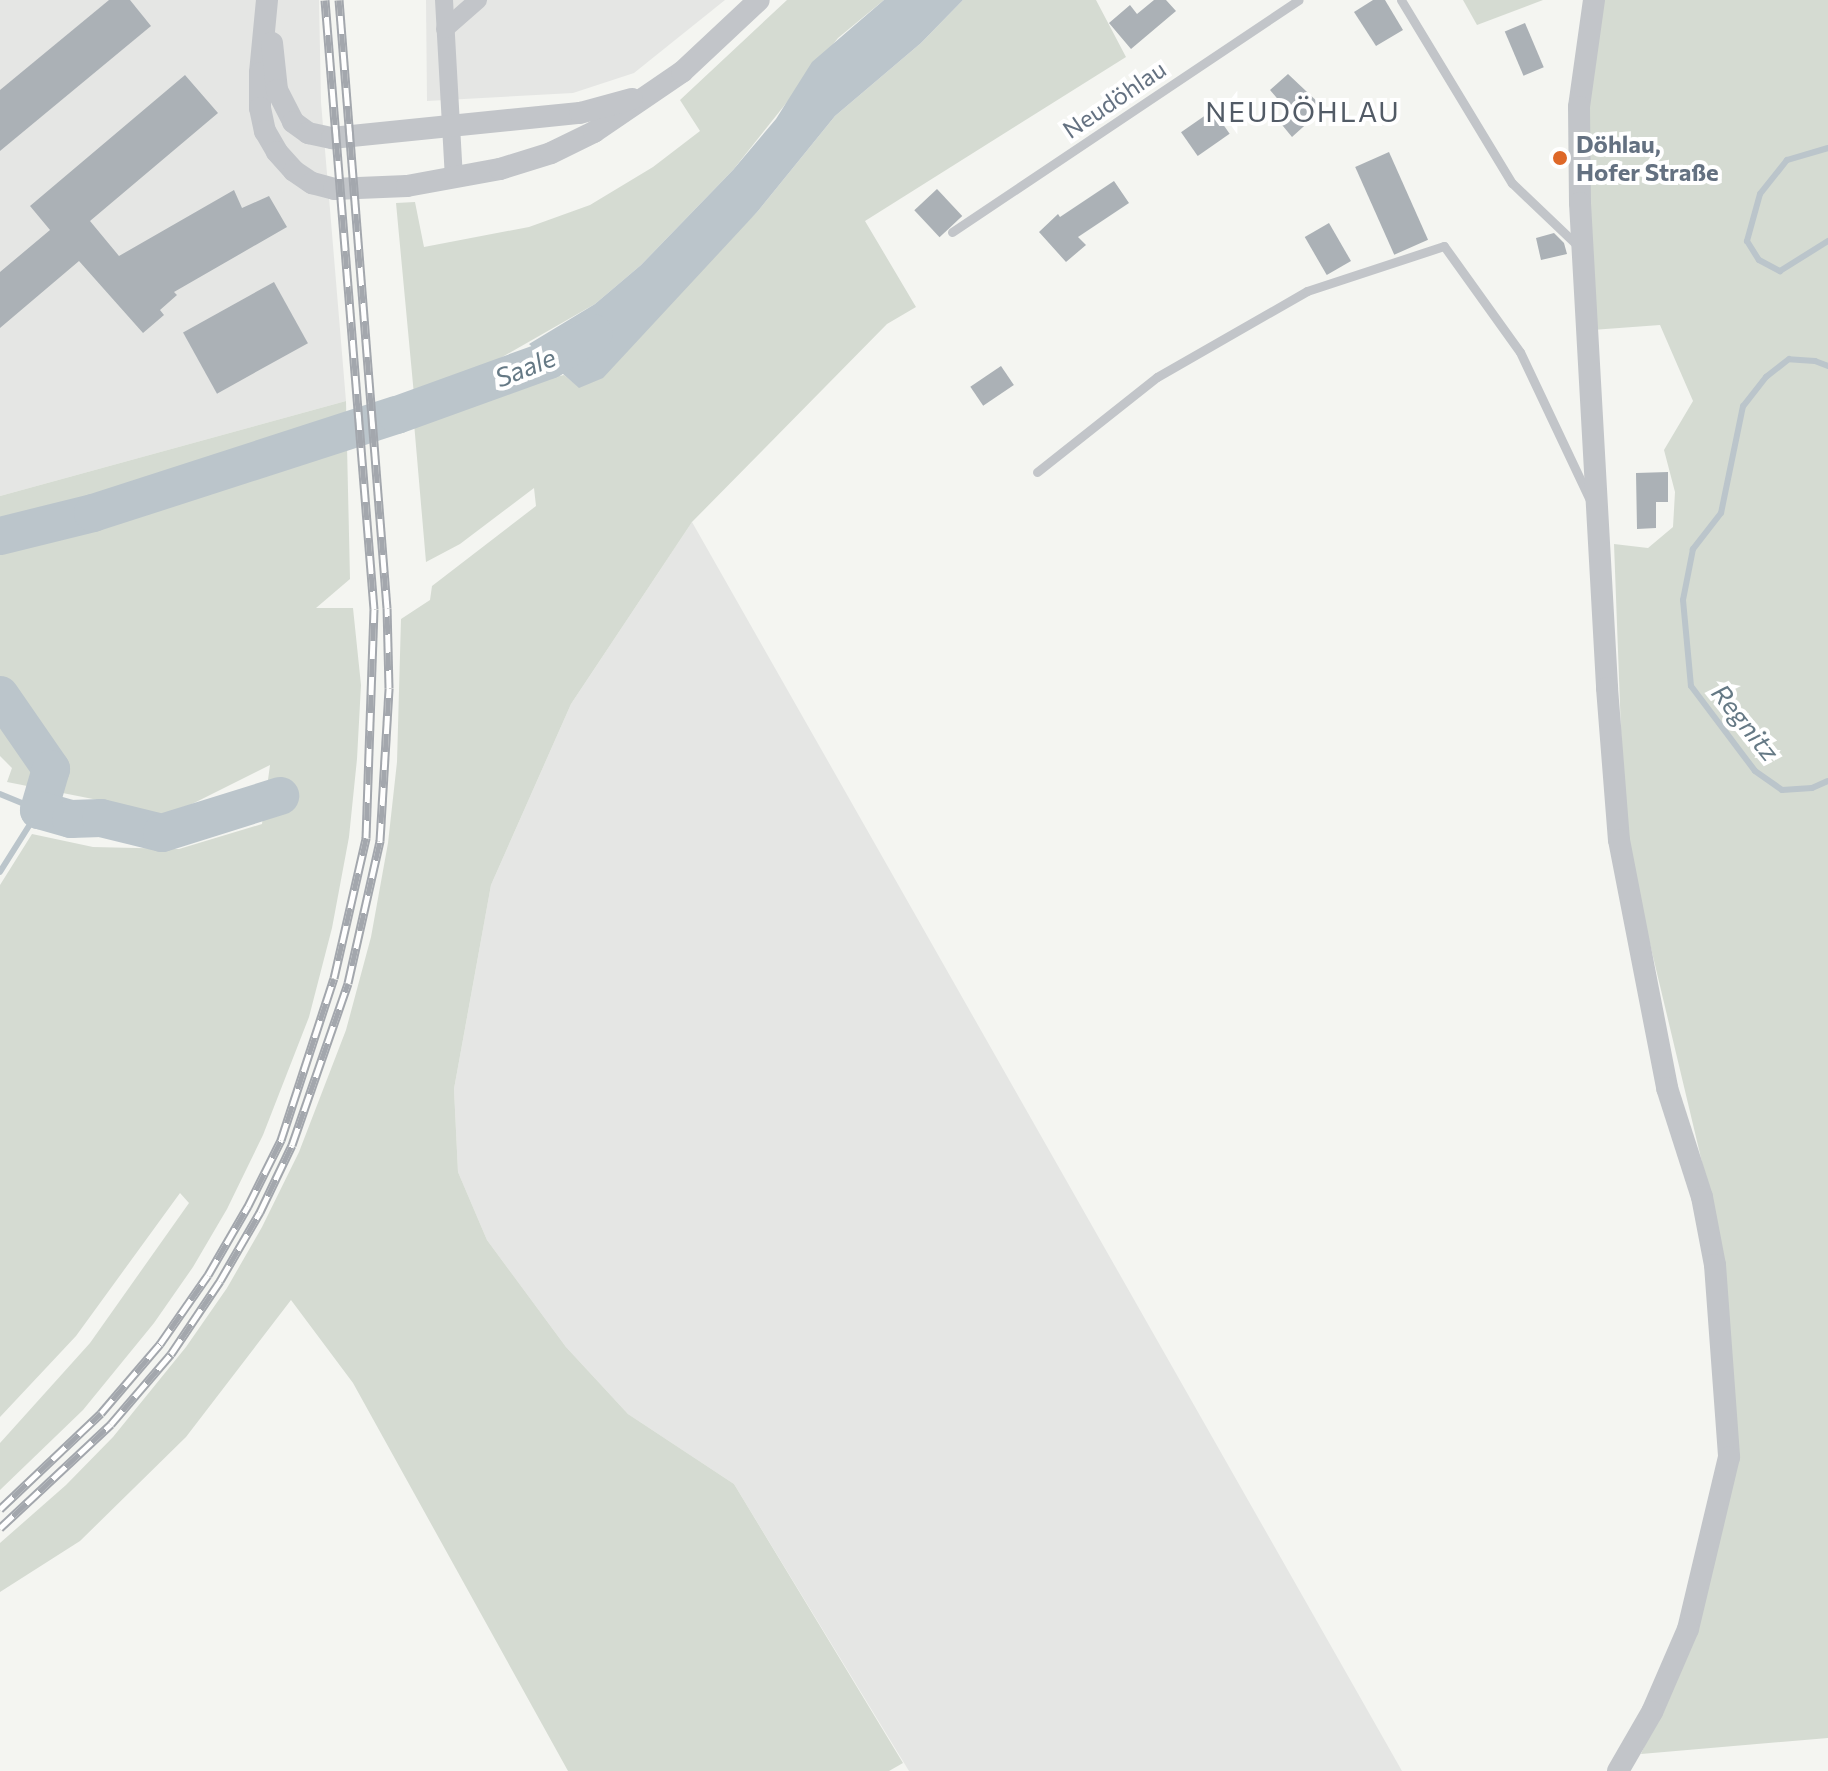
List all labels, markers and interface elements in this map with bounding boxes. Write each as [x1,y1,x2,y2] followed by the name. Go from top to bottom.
[1057,54,1171,144] street label: Neudöhlau
[1205,94,1401,128] district label: NEUDÖHLAU
[1576,130,1719,186] place label: Döhlau, Hofer Straße
[1551,149,1569,167] marker: Döhlau, Hofer Straße
[490,341,560,393] water label: Saale
[1706,677,1786,767] water label: Regnitz

